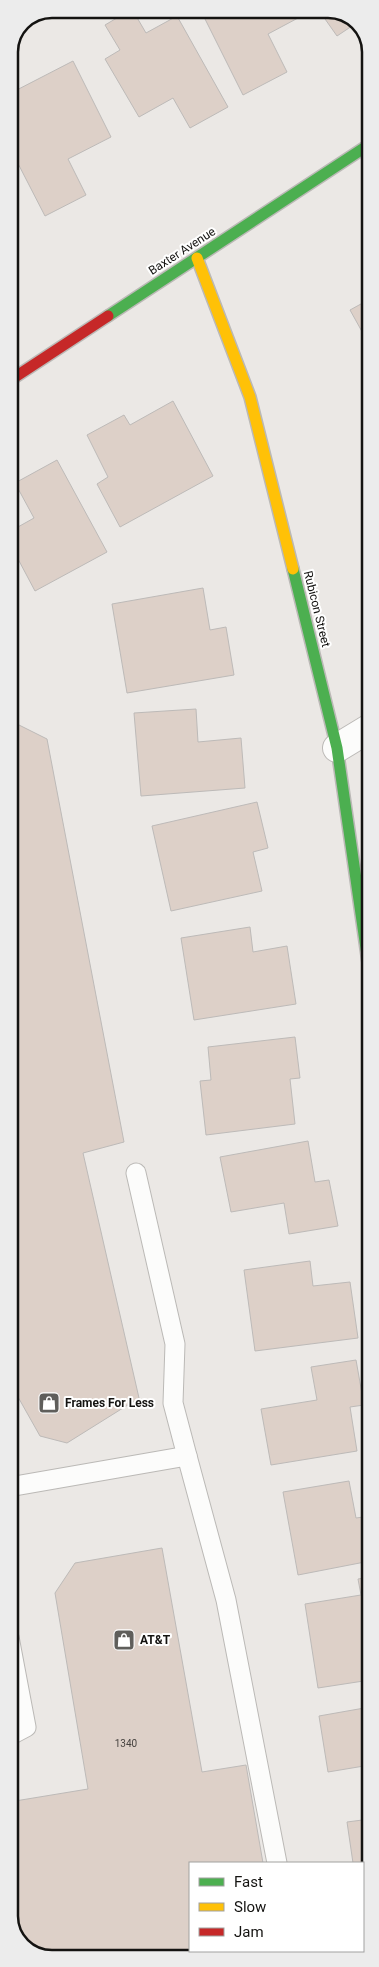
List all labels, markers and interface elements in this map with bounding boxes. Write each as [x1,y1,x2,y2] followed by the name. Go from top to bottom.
[146,224,218,278] street label: Baxter Avenue
[301,569,333,649] street label: Rubicon Street
[37,1391,61,1415] shop icon: Frames For Less
[65,1396,154,1410] place label: Frames For Less
[112,1628,136,1652] shop icon: AT&T
[140,1633,171,1647] place label: AT&T
[115,1738,138,1749] house number: 1340
[189,1862,364,1952] legend
[234,1873,263,1891] text: Fast
[234,1898,266,1916] text: Slow
[234,1923,264,1941] text: Jam

